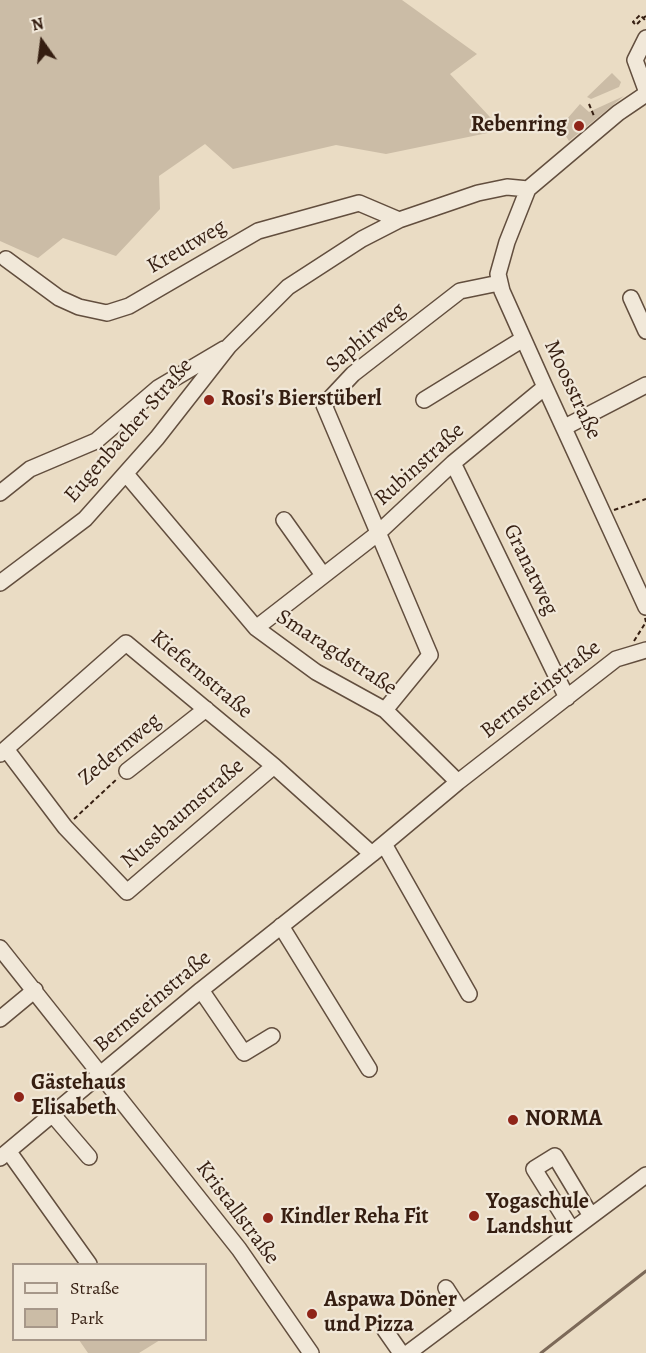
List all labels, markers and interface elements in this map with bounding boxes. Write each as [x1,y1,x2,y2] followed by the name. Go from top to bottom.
[12,12,72,72] north arrow
[29,12,46,37] text: N
[471,113,567,139] place label: Rebenring
[572,119,586,133] marker: Rebenring
[143,214,231,280] street label: Kreutweg
[321,297,411,379] street label: Saphirweg
[538,336,606,444] street label: Moosstraße
[59,353,199,509] street label: Eugenbacher Straße
[221,387,382,413] place label: Rosi's Bierstüberl
[202,393,216,407] marker: Rosi's Bierstüberl
[370,418,470,512] street label: Rubinstraße
[497,520,563,620] street label: Granatweg
[271,604,401,702] street label: Smaragdstraße
[145,625,257,725] street label: Kiefernstraße
[476,635,606,745] street label: Bernsteinstraße
[73,708,167,792] street label: Zedernweg
[116,753,250,875] street label: Nussbaumstraße
[89,945,217,1059] street label: Bernsteinstraße
[31,1071,126,1122] place label: Gästehaus Elisabeth
[12,1090,26,1104] marker: Gästehaus Elisabeth
[525,1107,602,1133] place label: NORMA
[506,1113,520,1127] marker: NORMA
[189,1156,285,1270] street label: Kristallstraße
[486,1190,589,1242] place label: Yogaschule Landshut
[280,1205,429,1231] place label: Kindler Reha Fit
[467,1209,481,1223] marker: Yogaschule Landshut
[261,1211,275,1225] marker: Kindler Reha Fit
[12,1263,207,1341] legend
[70,1276,119,1300] text: Straße
[324,1288,457,1340] place label: Aspawa Döner und Pizza
[70,1306,104,1330] text: Park
[305,1307,319,1321] marker: Aspawa Döner und Pizza

